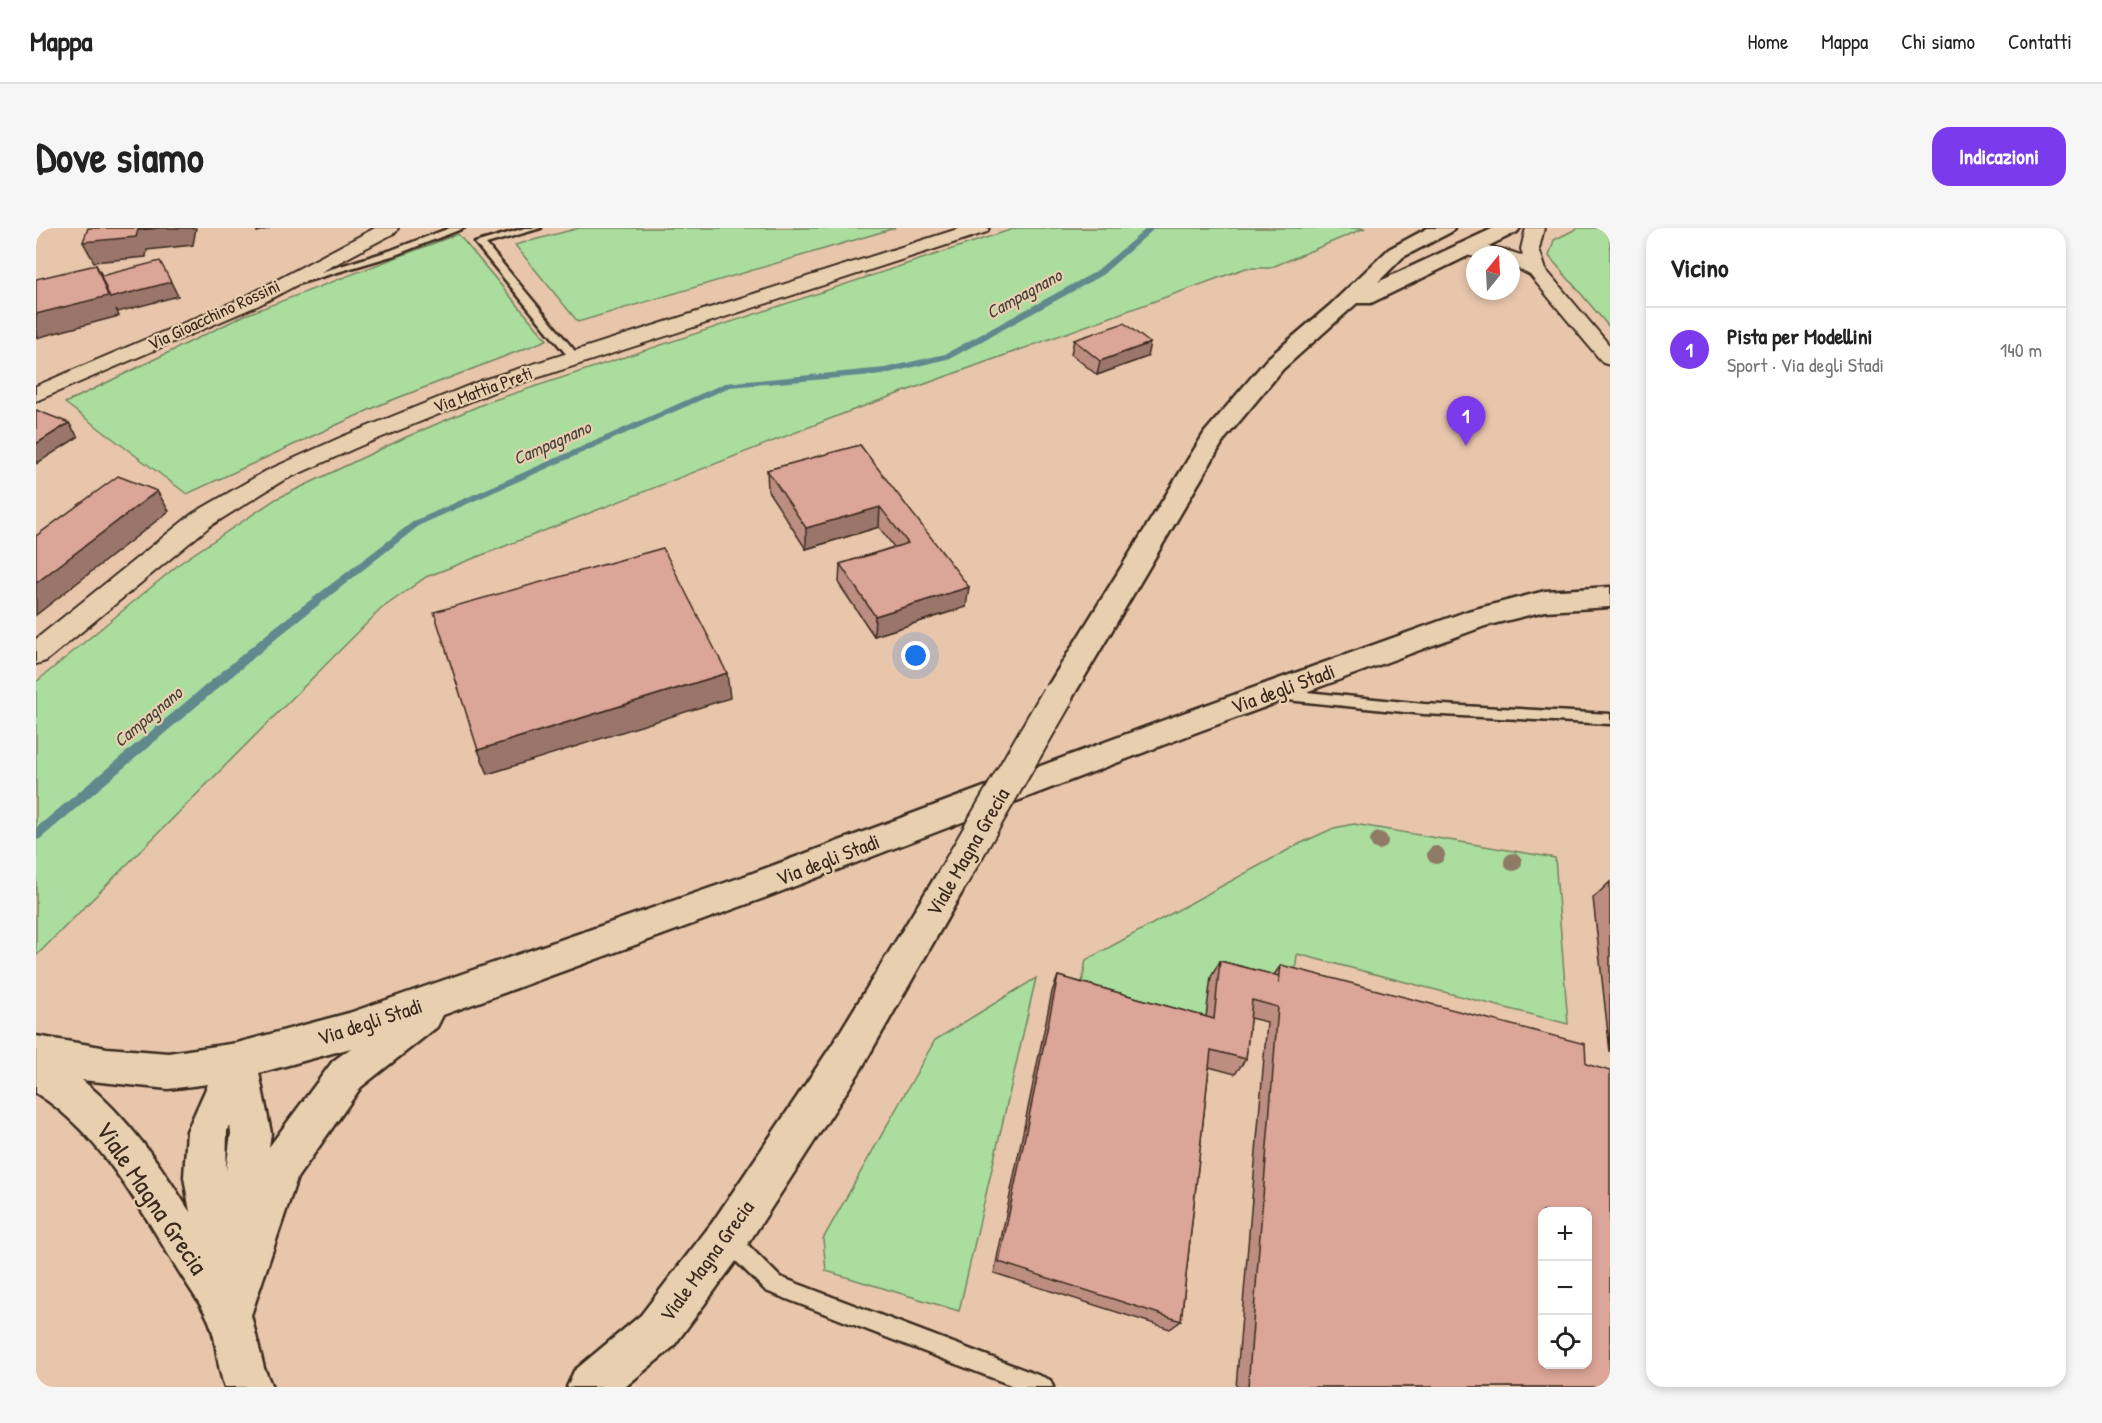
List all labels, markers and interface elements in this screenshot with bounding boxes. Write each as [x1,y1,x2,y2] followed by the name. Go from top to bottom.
[30,22,93,60] text: Mappa
[1747,27,1788,56] text: Home
[1821,27,1868,56] text: Mappa
[1901,27,1975,56] text: Chi siamo
[2008,27,2072,56] text: Contatti
[1932,127,2066,186] button: Indicazioni
[36,128,204,185] text: Dove siamo
[1466,246,1520,300] north arrow
[1670,250,1729,285] text: Vicino
[982,262,1067,324] water label: Campagnano
[144,273,284,356] street label: Via Gioacchino Rossini
[1727,321,1873,351] text: Pista per Modellini
[1686,336,1693,363] text: 1
[2000,336,2042,363] text: 140 m
[1727,351,1884,378] text: Sport · Via degli Stadi
[430,360,536,419] street label: Via Mattia Preti
[1446,396,1486,446] pin: 1
[509,414,596,471] water label: Campagnano
[901,641,930,670] your location
[1227,656,1339,721] street label: Via degli Stadi
[108,679,189,753] water label: Campagnano
[919,782,1016,921] street label: Viale Magna Grecia
[772,827,884,893] street label: Via degli Stadi
[314,991,426,1052] street label: Via degli Stadi
[88,1114,217,1281] street label: Viale Magna Grecia
[653,1194,761,1327] street label: Viale Magna Grecia
[1538,1207,1592,1369] map controls
[1538,1207,1592,1261] button: +
[1538,1261,1592,1315] button: −
[1538,1315,1592,1369] button: locate

